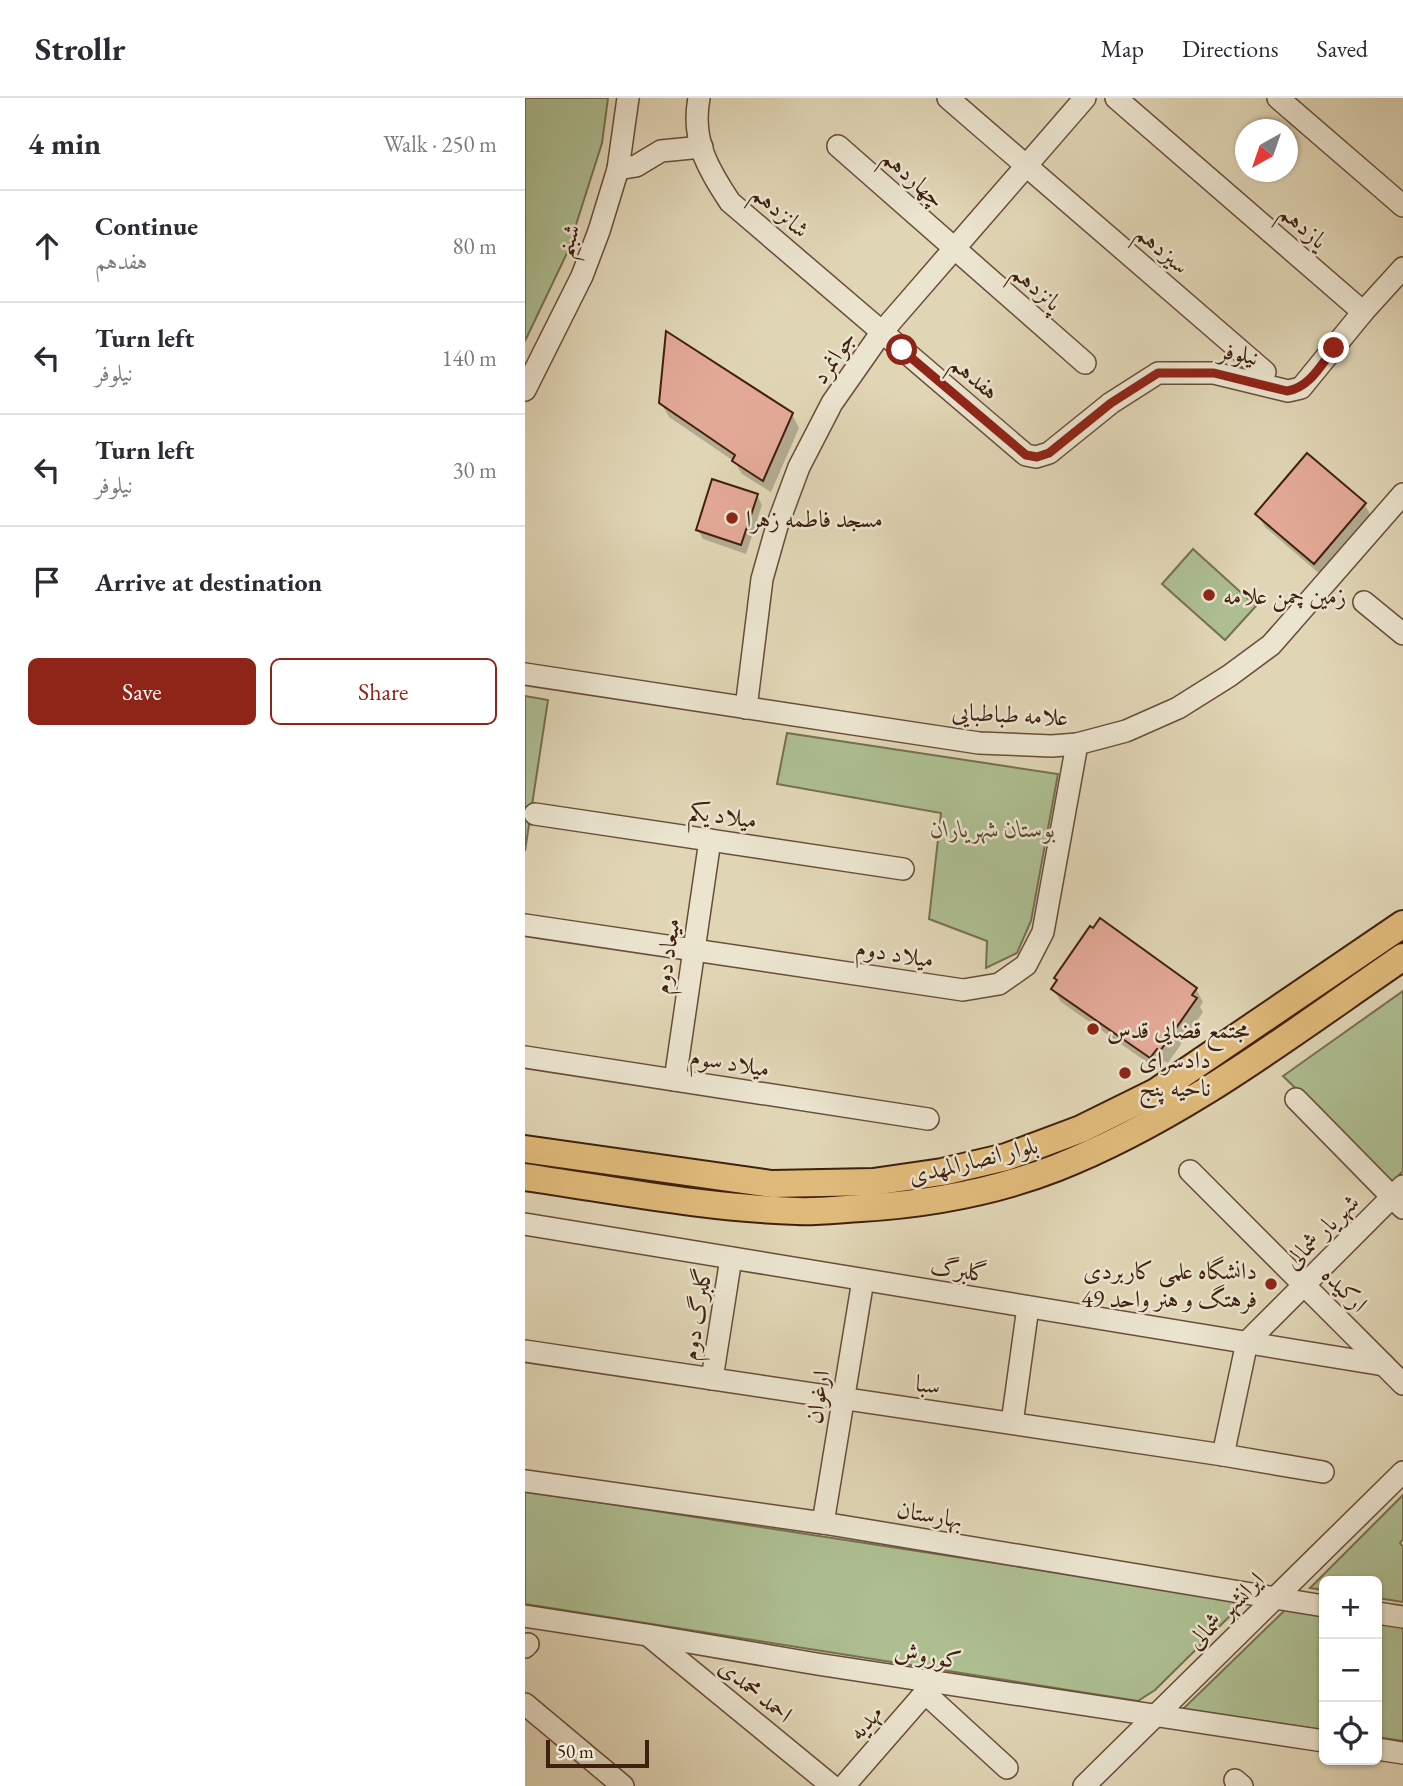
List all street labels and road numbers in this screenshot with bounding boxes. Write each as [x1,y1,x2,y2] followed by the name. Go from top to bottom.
[871,142,952,220] street label: چهاردهم
[741,178,816,250] street label: شانزدهم
[1269,197,1336,262] street label: یازدهم
[1125,217,1196,286] street label: سیزدهم
[547,219,596,264] street label: شبنم
[1001,257,1070,324] street label: پانزدهم
[804,324,862,390] street label: جوانمرد
[1214,333,1261,372] street label: نیلوفر
[940,348,1006,412] street label: هفدهم
[951,695,1069,733] street label: علامه طباطبایی
[686,795,759,842] street label: میلاد یکم
[645,916,693,997] street label: میعاد دوم
[853,932,936,980] street label: میلاد دوم
[687,1040,772,1090] street label: میلاد سوم
[905,1129,1041,1191] street label: بلوار انصارالمهدی
[1277,1187,1365,1275] street label: شهریار شمالی
[928,1249,990,1289] street label: گلبرگ
[1315,1259,1375,1319] street label: ارکیده
[673,1266,725,1363] street label: گلبرگ دوم
[913,1367,943,1401] street label: سبا
[798,1368,836,1426] street label: ارغوان
[895,1493,965,1535] street label: بهارستان
[1180,1565,1270,1655] street label: ایرانشهر شمالی
[892,1634,964,1676] street label: کوروش
[713,1651,799,1729] street label: احمد محمدی
[841,1698,889,1746] street label: مهدیه

